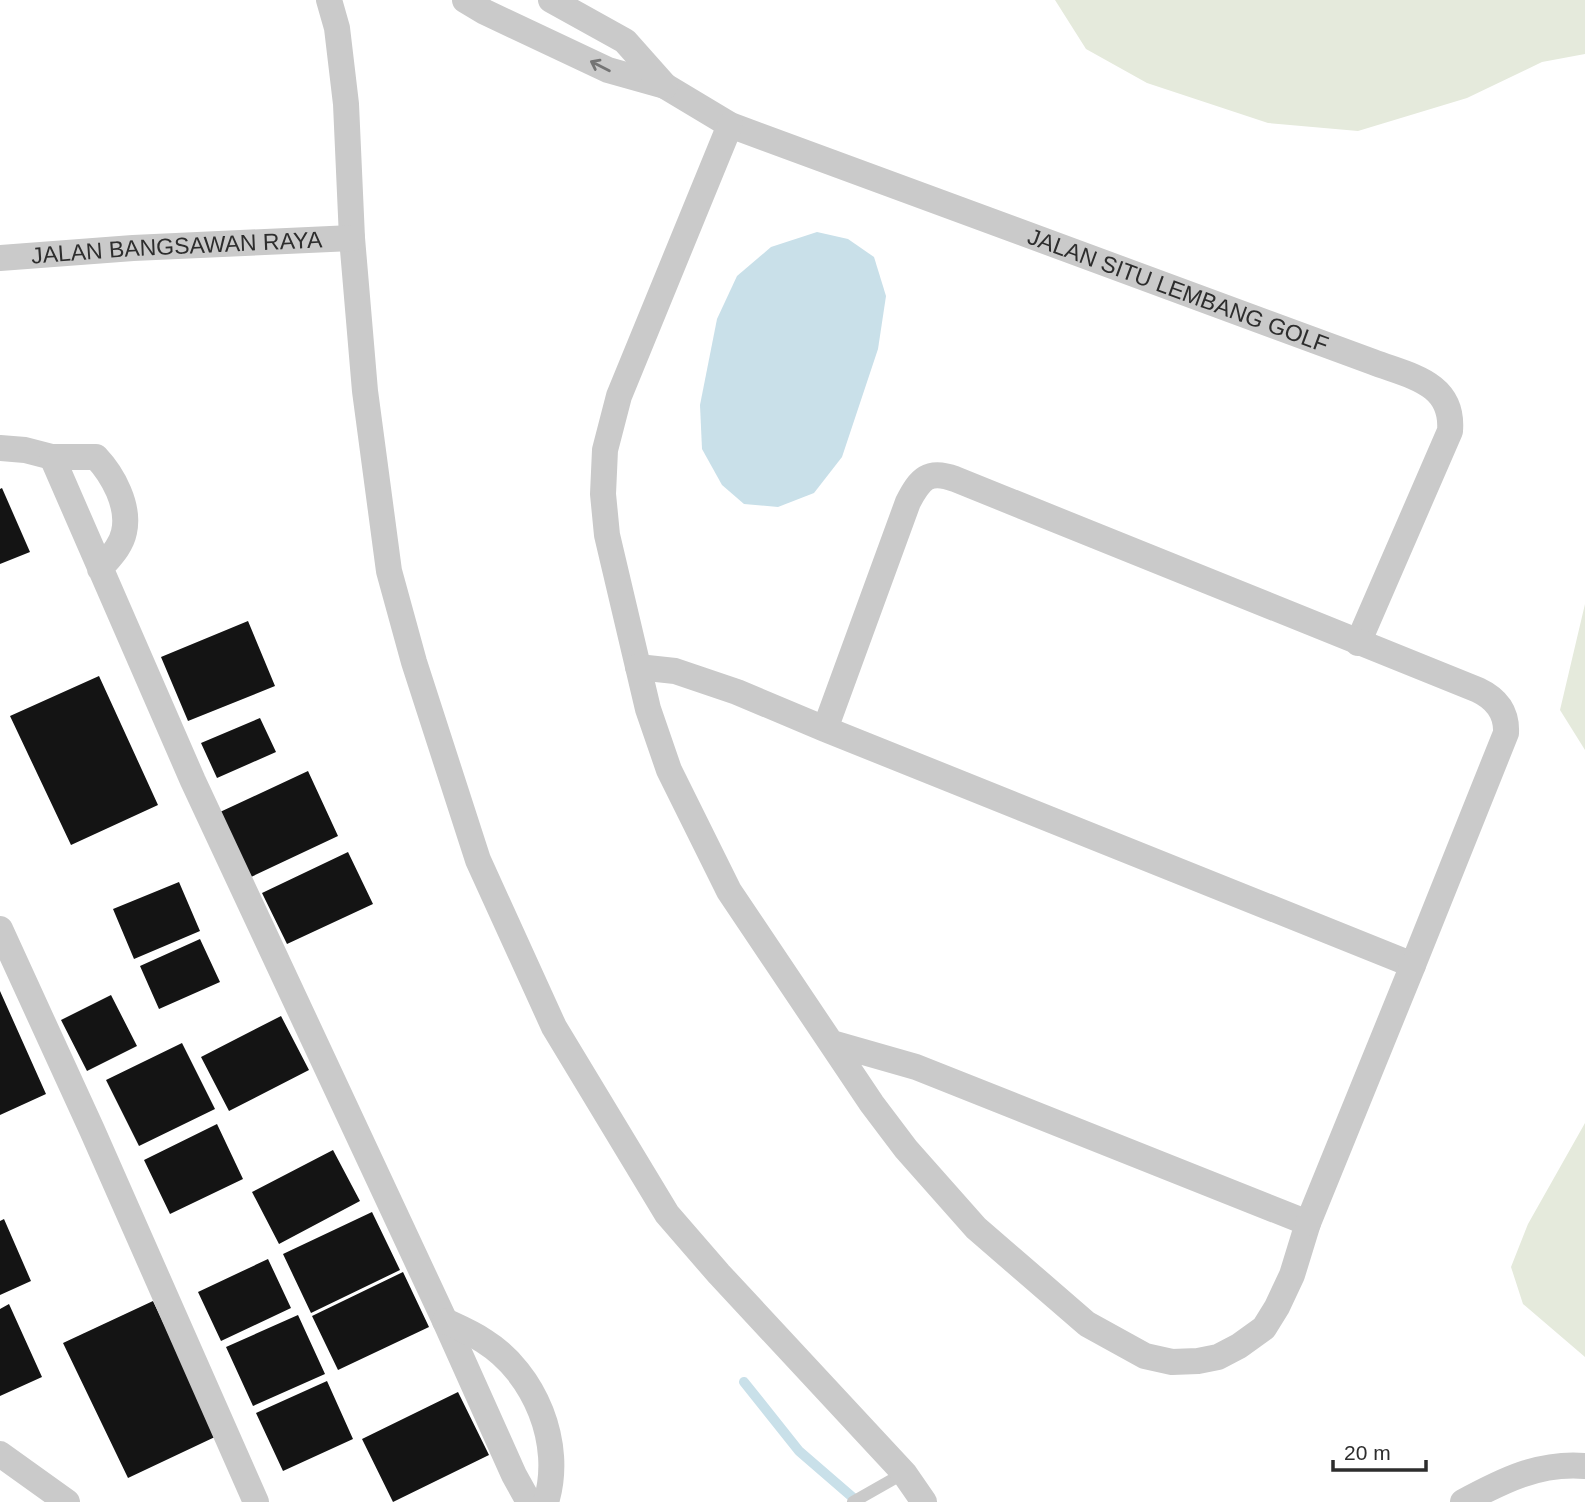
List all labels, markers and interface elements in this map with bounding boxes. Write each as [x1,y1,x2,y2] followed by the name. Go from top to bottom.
[590,58,611,72] one-way arrow
[1024,223,1332,357] street label: JALAN SITU LEMBANG GOLF
[30,226,323,269] street label: JALAN BANGSAWAN RAYA
[1333,1428,1426,1472] scale bar
[1344,1441,1391,1464] text: 20 m

